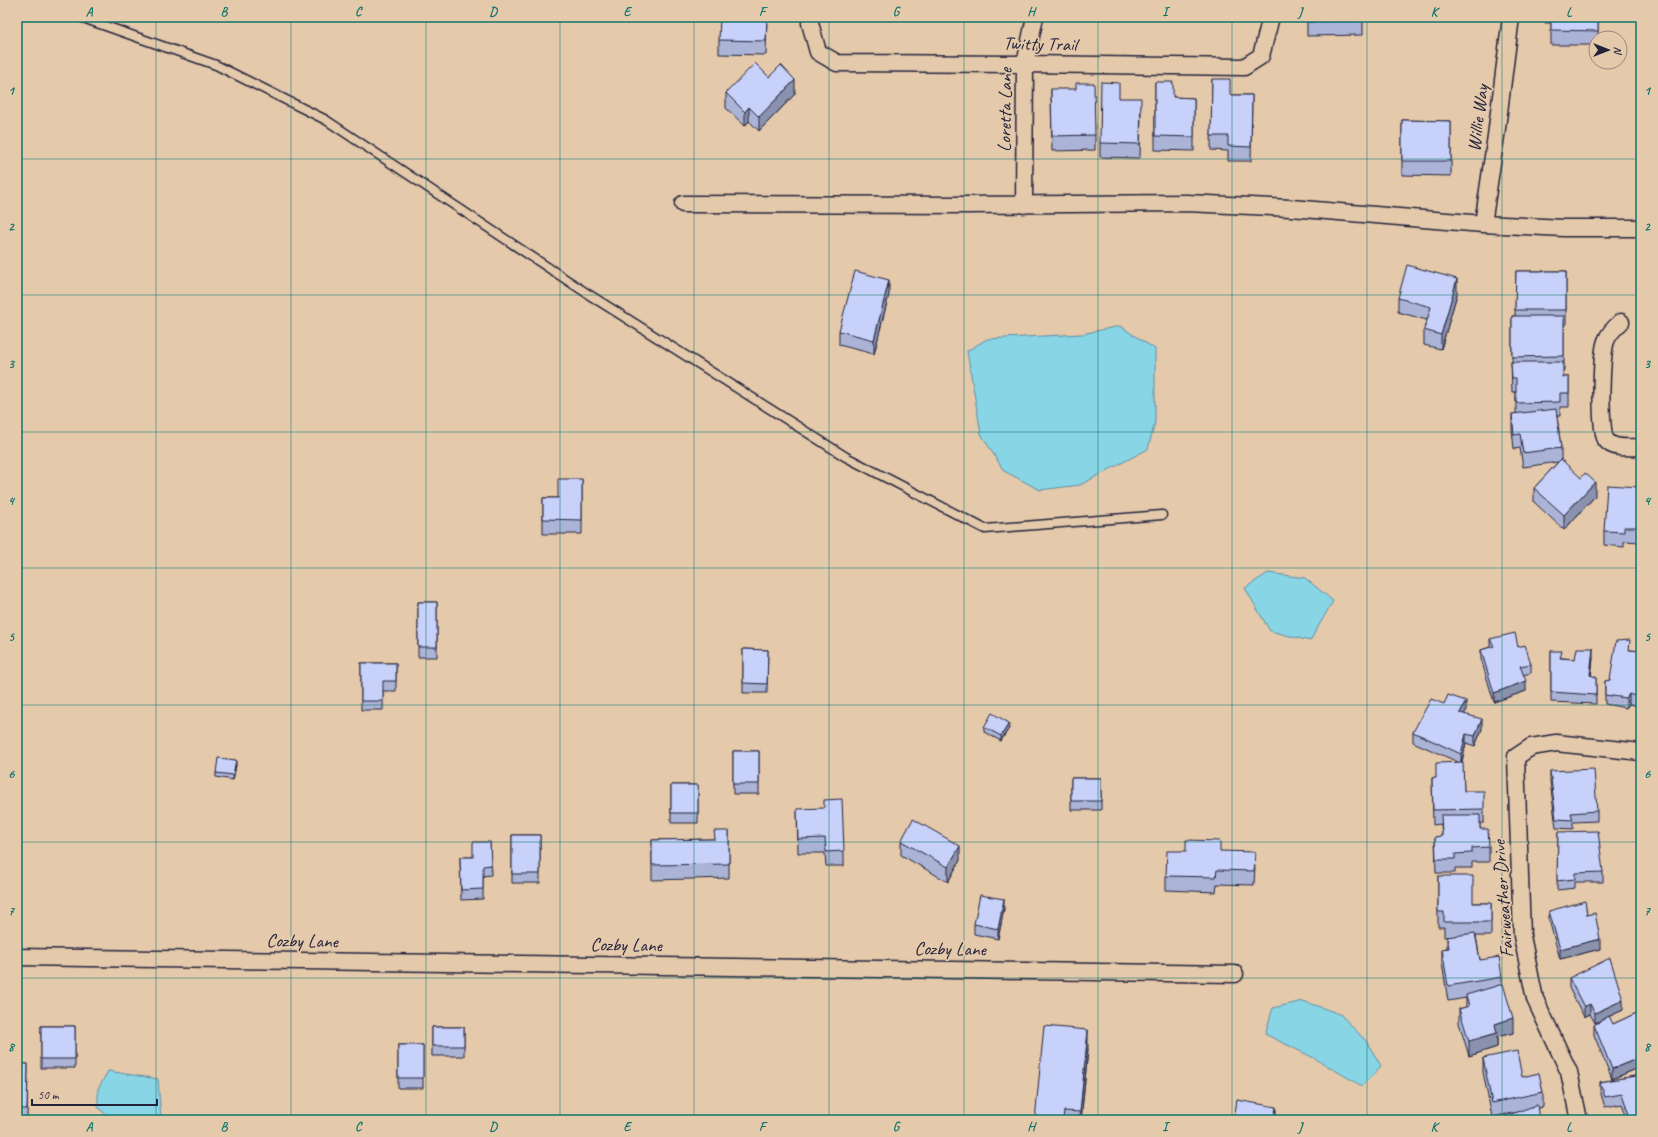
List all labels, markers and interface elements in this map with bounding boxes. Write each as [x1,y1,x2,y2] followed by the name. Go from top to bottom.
[86,4,94,20] text: A
[221,4,229,20] text: B
[355,4,363,20] text: C
[489,4,498,20] text: D
[624,4,633,20] text: E
[759,4,768,20] text: F
[893,4,901,20] text: G
[1027,4,1037,20] text: H
[1162,4,1171,20] text: I
[1297,4,1304,20] text: J
[1431,4,1441,20] text: K
[1566,4,1573,20] text: L
[1588,30,1628,70] north arrow
[1003,31,1081,57] street label: Twitty Trail
[1611,47,1625,56] text: N
[992,66,1018,152] street label: Loretta Lane
[1462,82,1494,153] street label: Willie Way
[8,83,16,99] text: 1
[1644,83,1652,99] text: 1
[8,219,15,235] text: 2
[1644,219,1651,235] text: 2
[8,356,15,372] text: 3
[1644,356,1651,372] text: 3
[8,493,16,509] text: 4
[1644,493,1652,509] text: 4
[8,629,15,645] text: 5
[1644,629,1651,645] text: 5
[8,766,15,782] text: 6
[1644,766,1651,782] text: 6
[1487,838,1519,959] street label: Fairweather Drive
[8,903,15,919] text: 7
[1644,903,1651,919] text: 7
[266,928,340,954] street label: Cozby Lane
[590,932,664,958] street label: Cozby Lane
[914,936,988,962] street label: Cozby Lane
[8,1039,16,1055] text: 8
[1644,1039,1652,1055] text: 8
[32,1081,157,1107] scale bar
[38,1087,60,1103] text: 50 m
[86,1119,94,1135] text: A
[221,1119,229,1135] text: B
[355,1119,363,1135] text: C
[489,1119,498,1135] text: D
[624,1119,633,1135] text: E
[759,1119,768,1135] text: F
[893,1119,901,1135] text: G
[1027,1119,1037,1135] text: H
[1162,1119,1171,1135] text: I
[1297,1119,1304,1135] text: J
[1431,1119,1441,1135] text: K
[1566,1119,1573,1135] text: L

